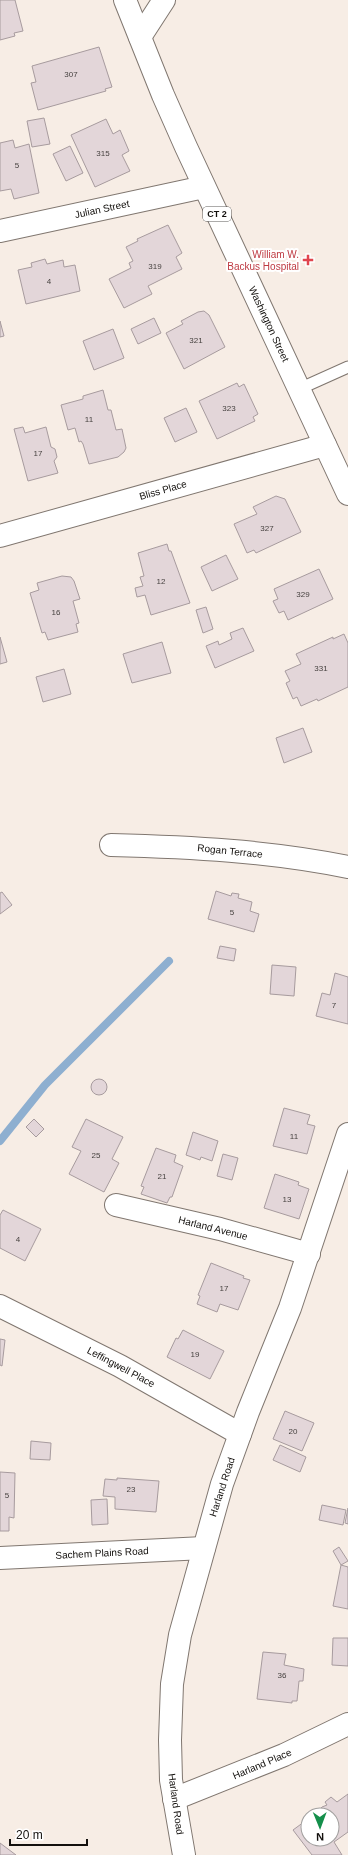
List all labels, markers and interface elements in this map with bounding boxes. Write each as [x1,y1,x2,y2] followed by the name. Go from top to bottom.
[64,70,78,79] house number: 307
[96,149,110,158] house number: 315
[15,161,20,170] house number: 5
[74,198,131,220] street label: Julian Street
[203,207,231,221] road number: CT 2
[227,249,299,272] place label: William W. Backus Hospital
[302,254,314,266] marker: William W. Backus Hospital
[148,262,162,271] house number: 319
[47,277,52,286] house number: 4
[247,285,291,364] street label: Washington Street
[189,336,203,345] house number: 321
[222,404,236,413] house number: 323
[85,415,94,424] house number: 11
[34,449,43,458] house number: 17
[138,478,188,502] street label: Bliss Place
[260,524,274,533] house number: 327
[157,577,166,586] house number: 12
[296,590,310,599] house number: 329
[52,608,61,617] house number: 16
[314,664,328,673] house number: 331
[197,842,264,860] street label: Rogan Terrace
[230,908,235,917] house number: 5
[332,1001,337,1010] house number: 7
[290,1132,299,1141] house number: 11
[92,1151,101,1160] house number: 25
[158,1172,167,1181] house number: 21
[283,1195,292,1204] house number: 13
[177,1214,249,1242] street label: Harland Avenue
[16,1235,21,1244] house number: 4
[220,1284,229,1293] house number: 17
[85,1345,157,1390] street label: Leffingwell Place
[191,1350,200,1359] house number: 19
[289,1427,298,1436] house number: 20
[207,1456,237,1518] street label: Harland Road
[127,1485,136,1494] house number: 23
[5,1491,10,1500] house number: 5
[55,1545,149,1561] street label: Sachem Plains Road
[278,1671,287,1680] house number: 36
[231,1746,293,1781] street label: Harland Place
[166,1773,186,1835] street label: Harland Road
[300,1807,340,1847] north arrow
[10,1821,87,1847] scale bar
[16,1828,43,1842] text: 20 m
[316,1831,324,1843] text: N

